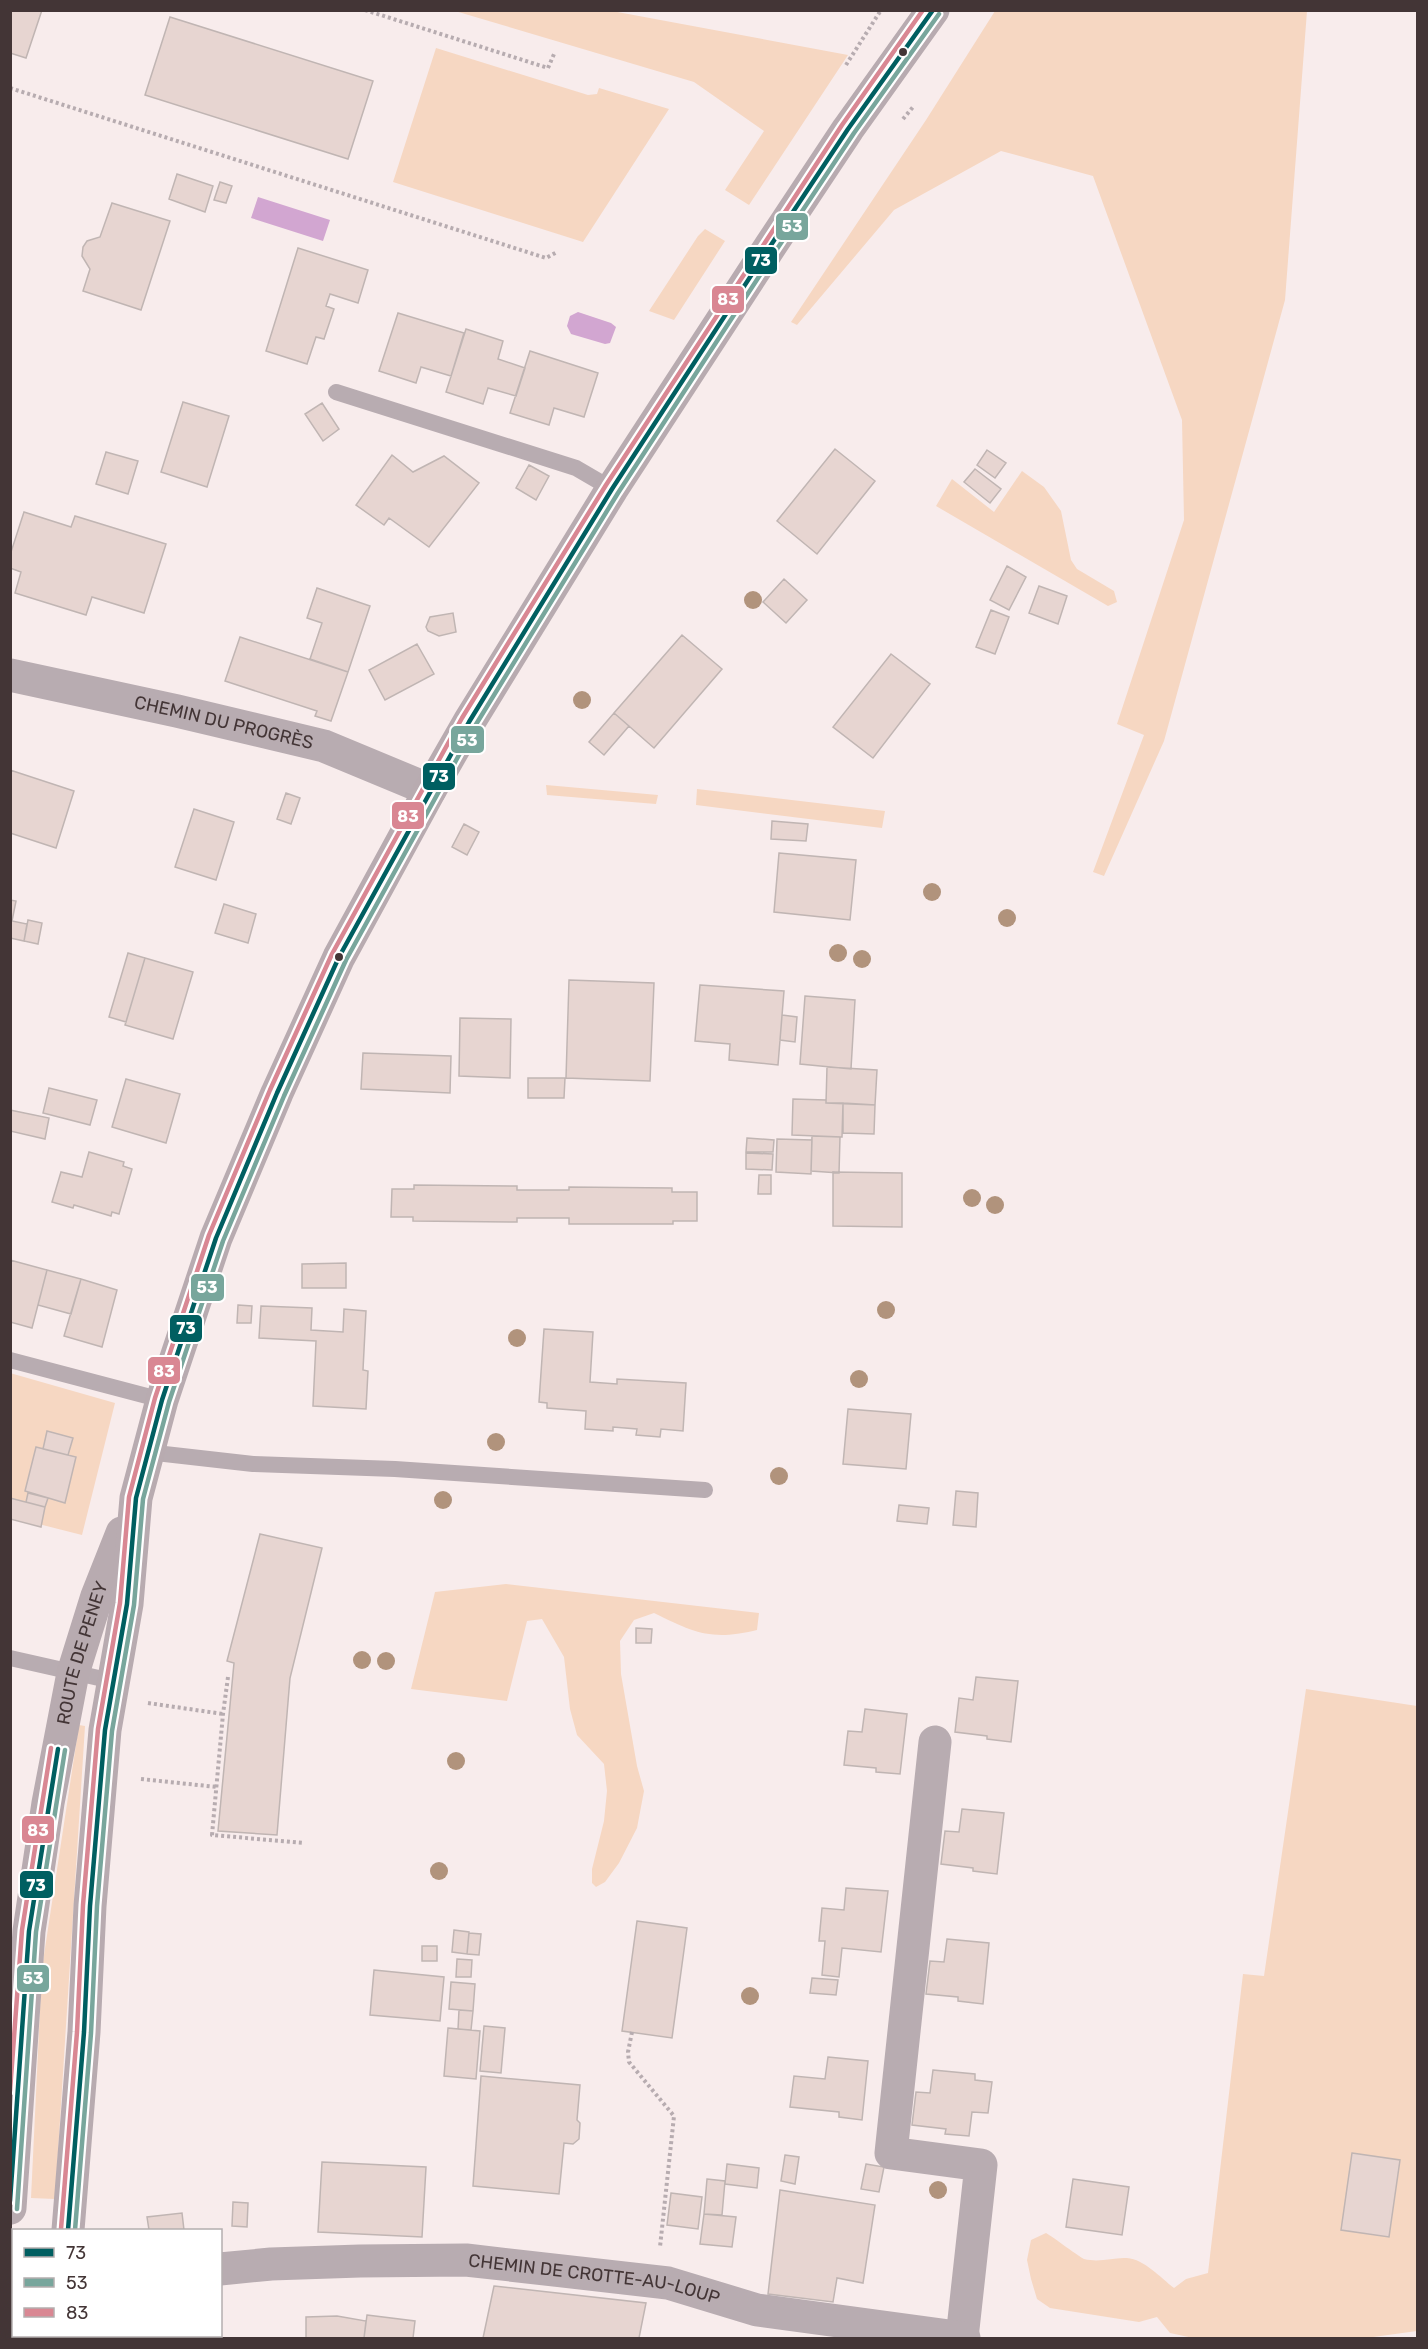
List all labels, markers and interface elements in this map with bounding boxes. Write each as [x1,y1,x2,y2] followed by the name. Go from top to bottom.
[897,46,909,58] unlabelled marker
[775,212,809,241] line badge: 53
[782,217,802,236] text: 53
[744,246,778,275] line badge: 73
[751,251,771,270] text: 73
[711,285,745,314] line badge: 83
[717,290,739,309] text: 83
[132,691,315,754] street label: CHEMIN DU PROGRÈS
[450,725,485,754] line badge: 53
[457,731,477,750] text: 53
[422,762,456,791] line badge: 73
[429,767,449,786] text: 73
[391,801,425,830] line badge: 83
[397,807,419,826] text: 83
[333,951,345,963] unlabelled marker
[190,1273,225,1302] line badge: 53
[197,1278,217,1297] text: 53
[169,1314,203,1343] line badge: 73
[176,1319,196,1338] text: 73
[147,1356,181,1385] line badge: 83
[153,1362,175,1381] text: 83
[52,1578,113,1726] street label: ROUTE DE PENEY
[21,1815,55,1844] line badge: 83
[27,1821,49,1840] text: 83
[19,1870,54,1899] line badge: 73
[26,1876,46,1895] text: 73
[16,1964,50,1993] line badge: 53
[23,1969,43,1988] text: 53
[12,2229,222,2337] legend
[66,2242,86,2264] text: 73
[467,2249,723,2309] street label: CHEMIN DE CROTTE-AU-LOUP
[66,2272,88,2294] text: 53
[66,2302,88,2324] text: 83

